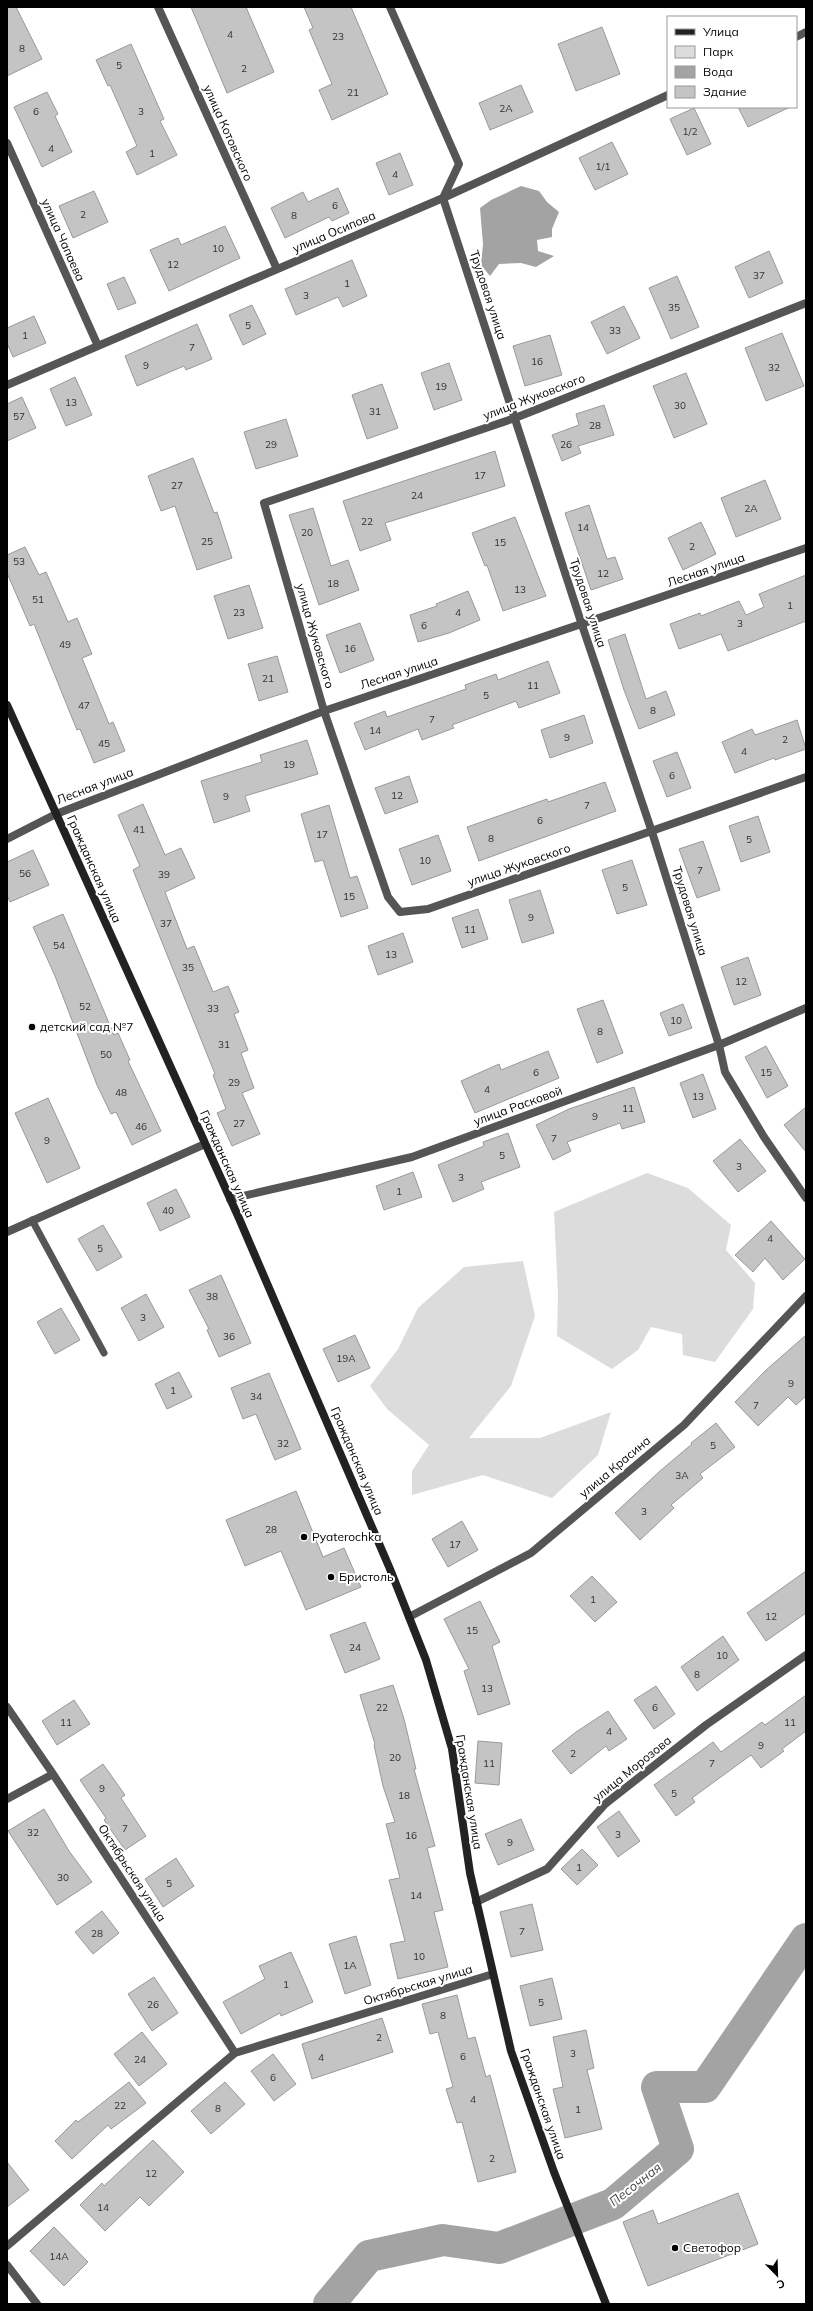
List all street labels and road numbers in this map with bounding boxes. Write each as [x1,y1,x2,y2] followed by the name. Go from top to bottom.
[200,82,256,183] street label: улица Котовского
[39,196,88,283] street label: улица Чапаева
[290,207,378,256] street label: улица Осипова
[467,248,510,341] street label: Трудовая улица
[481,370,587,423] street label: улица Жуковского
[665,549,747,590] street label: Лесная улица
[567,556,610,649] street label: Трудовая улица
[293,582,338,690] street label: улица Жуковского
[358,653,440,692] street label: Лесная улица
[54,764,135,807] street label: Лесная улица
[64,813,125,925] street label: Гражданская улица
[465,840,572,889] street label: улица Жуковского
[670,864,711,957] street label: Трудовая улица
[471,1083,564,1129] street label: улица Расковой
[197,1108,258,1220] street label: Гражданская улица
[328,1404,387,1517] street label: Гражданская улица
[576,1432,653,1501] street label: улица Красина
[589,1732,674,1805] street label: улица Морозова
[453,1733,486,1851] street label: Гражданская улица
[95,1821,170,1924] street label: Октябрьская улица
[362,1961,474,2008] street label: Октябрьская улица
[517,2046,570,2161] street label: Гражданская улица

